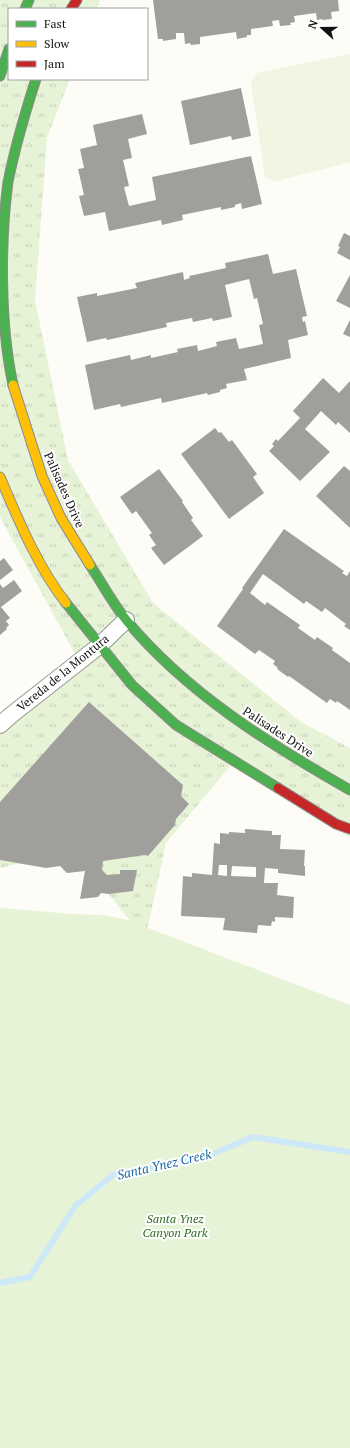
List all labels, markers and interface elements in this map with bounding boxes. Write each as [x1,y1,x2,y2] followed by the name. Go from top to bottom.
[8,8,148,80] legend
[302,8,342,48] north arrow
[44,16,67,31] text: Fast
[305,17,321,31] text: N
[44,36,70,51] text: Slow
[44,56,65,71] text: Jam
[41,450,88,530] street label: Palisades Drive
[14,631,112,714] street label: Vereda de la Montura
[240,703,316,760] street label: Palisades Drive
[115,1144,214,1184] water label: Santa Ynez Creek
[142,1211,208,1240] park label: Santa Ynez Canyon Park

